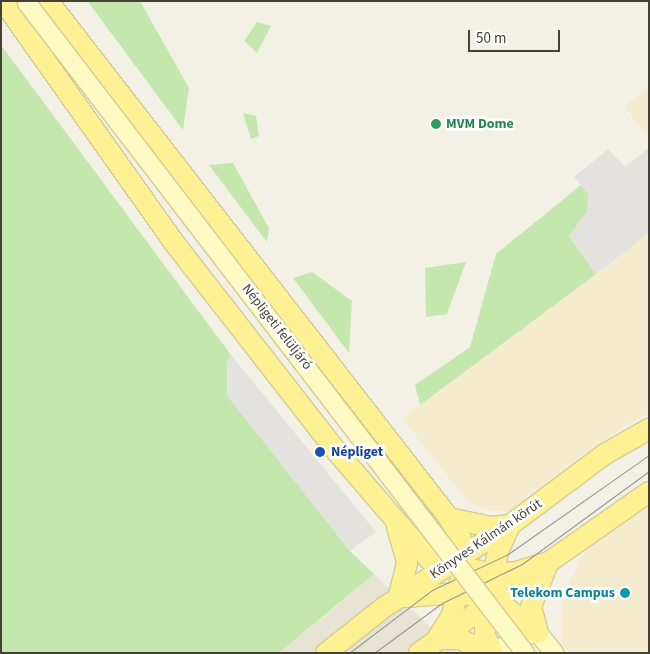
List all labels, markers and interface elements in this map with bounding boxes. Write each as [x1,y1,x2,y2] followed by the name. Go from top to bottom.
[470,20,562,52] scale bar
[476,28,506,49] text: 50 m
[446,116,514,132] place label: MVM Dome
[430,118,442,130] marker: MVM Dome
[238,281,316,373] street label: Népligeti felüljáró
[331,444,383,460] place label: Népliget
[313,445,327,459] marker: Népliget
[427,495,545,583] street label: Könyves Kálmán körút
[510,585,615,601] place label: Telekom Campus
[619,587,631,599] marker: Telekom Campus

